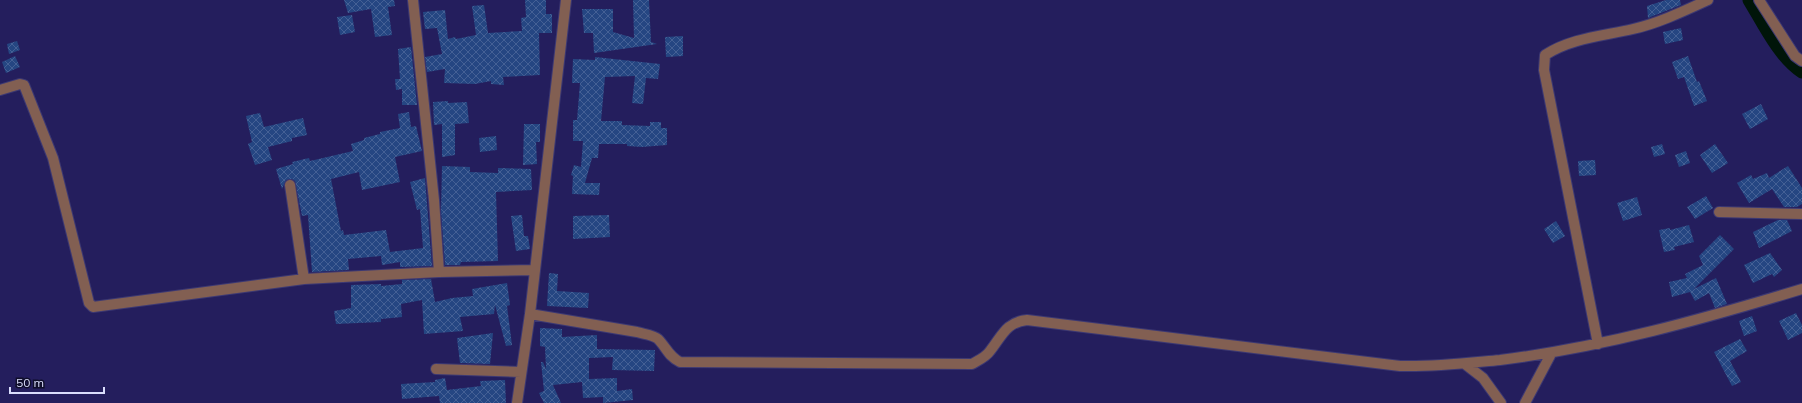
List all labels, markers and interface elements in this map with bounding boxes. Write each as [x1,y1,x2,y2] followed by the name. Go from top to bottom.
[10,369,104,395] scale bar
[16,375,44,390] text: 50 m

